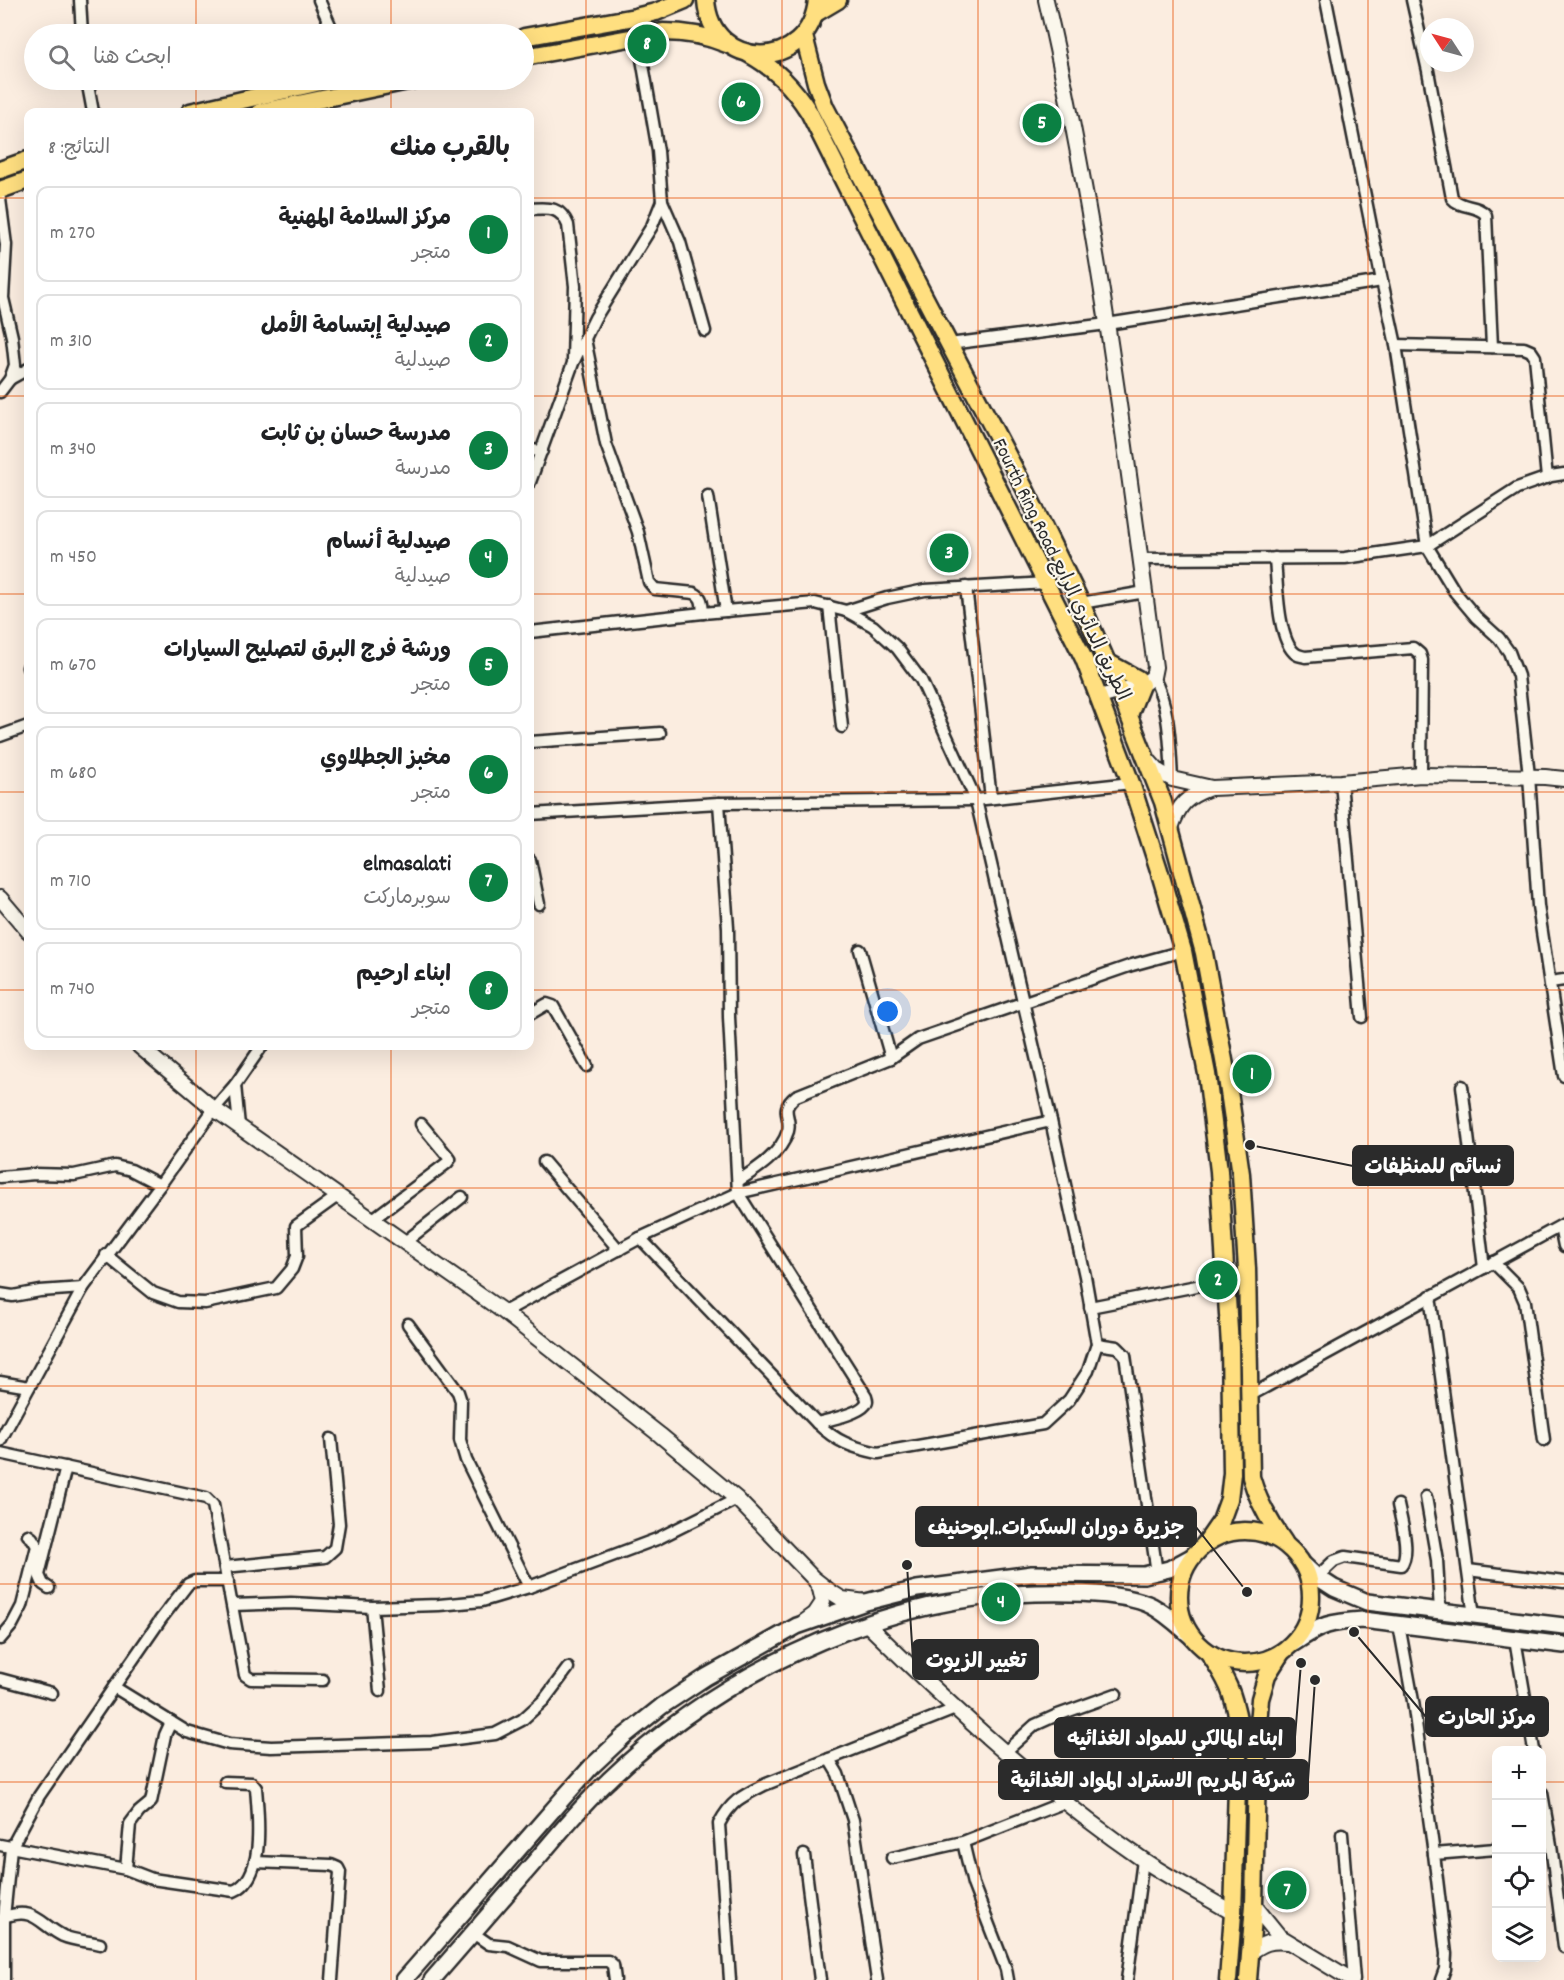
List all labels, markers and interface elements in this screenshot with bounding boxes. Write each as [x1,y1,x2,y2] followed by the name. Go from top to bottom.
[1420,18,1474,72] north arrow
[628,22,666,66] pin: 8
[24,24,534,90] search box
[45,41,78,74] icon: search
[93,43,172,74] text: ابحث هنا
[722,80,760,124] pin: 6
[1022,100,1062,146] pin: 5
[390,131,510,168] text: بالقرب منك
[48,135,110,163] text: النتائج: 8
[279,204,451,235] text: مركز السلامة المهنية
[50,220,96,248] text: 270 m
[486,220,491,248] text: 1
[412,240,451,268] text: متجر
[261,312,451,343] text: صيدلية إبتسامة الأمل
[50,328,93,356] text: 310 m
[484,328,493,356] text: 2
[395,348,451,376] text: صيدلية
[261,420,451,451] text: مدرسة حسان بن ثابت
[984,434,1136,706] street label: Fourth Ring Road الطريق الدائري الرابع
[50,436,96,464] text: 340 m
[484,436,493,464] text: 3
[395,456,451,484] text: مدرسة
[326,528,451,559] text: صيدلية أنسام
[930,530,968,576] pin: 3
[50,544,97,572] text: 450 m
[484,544,493,572] text: 4
[395,564,451,592] text: صيدلية
[164,636,451,667] text: ورشة فرج البرق لتصليح السيارات
[50,652,97,680] text: 670 m
[484,652,493,680] text: 5
[412,672,451,700] text: متجر
[320,744,451,775] text: مخبز الجطلاوي
[50,760,97,788] text: 680 m
[484,760,493,788] text: 6
[412,780,451,808] text: متجر
[363,850,451,881] text: elmasalati
[50,868,91,896] text: 710 m
[485,868,492,896] text: 7
[363,885,451,913] text: سوبرماركت
[356,960,451,991] text: ابناء ارحيم
[50,976,95,1004] text: 740 m
[484,976,493,1004] text: 8
[412,996,451,1024] text: متجر
[873,997,902,1026] your location
[1232,1052,1272,1096] pin: 1
[1353,1146,1513,1185] callout: نسائم للمنظفات
[1365,1154,1501,1184] text: نسائم للمنظفات
[1198,1258,1238,1302] pin: 2
[916,1507,1196,1546] callout: جزيرة دوران السكيرات..ابوحنيف
[928,1515,1184,1545] text: جزيرة دوران السكيرات..ابوحنيف
[982,1580,1020,1624] pin: 4
[913,1640,1038,1679] callout: تغيير الزيوت
[926,1648,1027,1678] text: تغيير الزيوت
[1426,1697,1548,1736] callout: مركز الحارت
[1438,1705,1536,1735] text: مركز الحارت
[1055,1718,1295,1757] callout: ابناء المالكي للمواد الغذائيه
[1067,1726,1283,1757] text: ابناء المالكي للمواد الغذائيه
[1492,1746,1546,1962] map controls
[1492,1746,1546,1800] button: +
[999,1760,1308,1799] callout: شركة المريم الاستراد المواد الغذائية
[1011,1768,1295,1798] text: شركة المريم الاستراد المواد الغذائية
[1492,1800,1546,1854] button: −
[1492,1854,1546,1908] button: locate
[1268,1868,1306,1912] pin: 7
[1492,1908,1546,1962] button: layers

